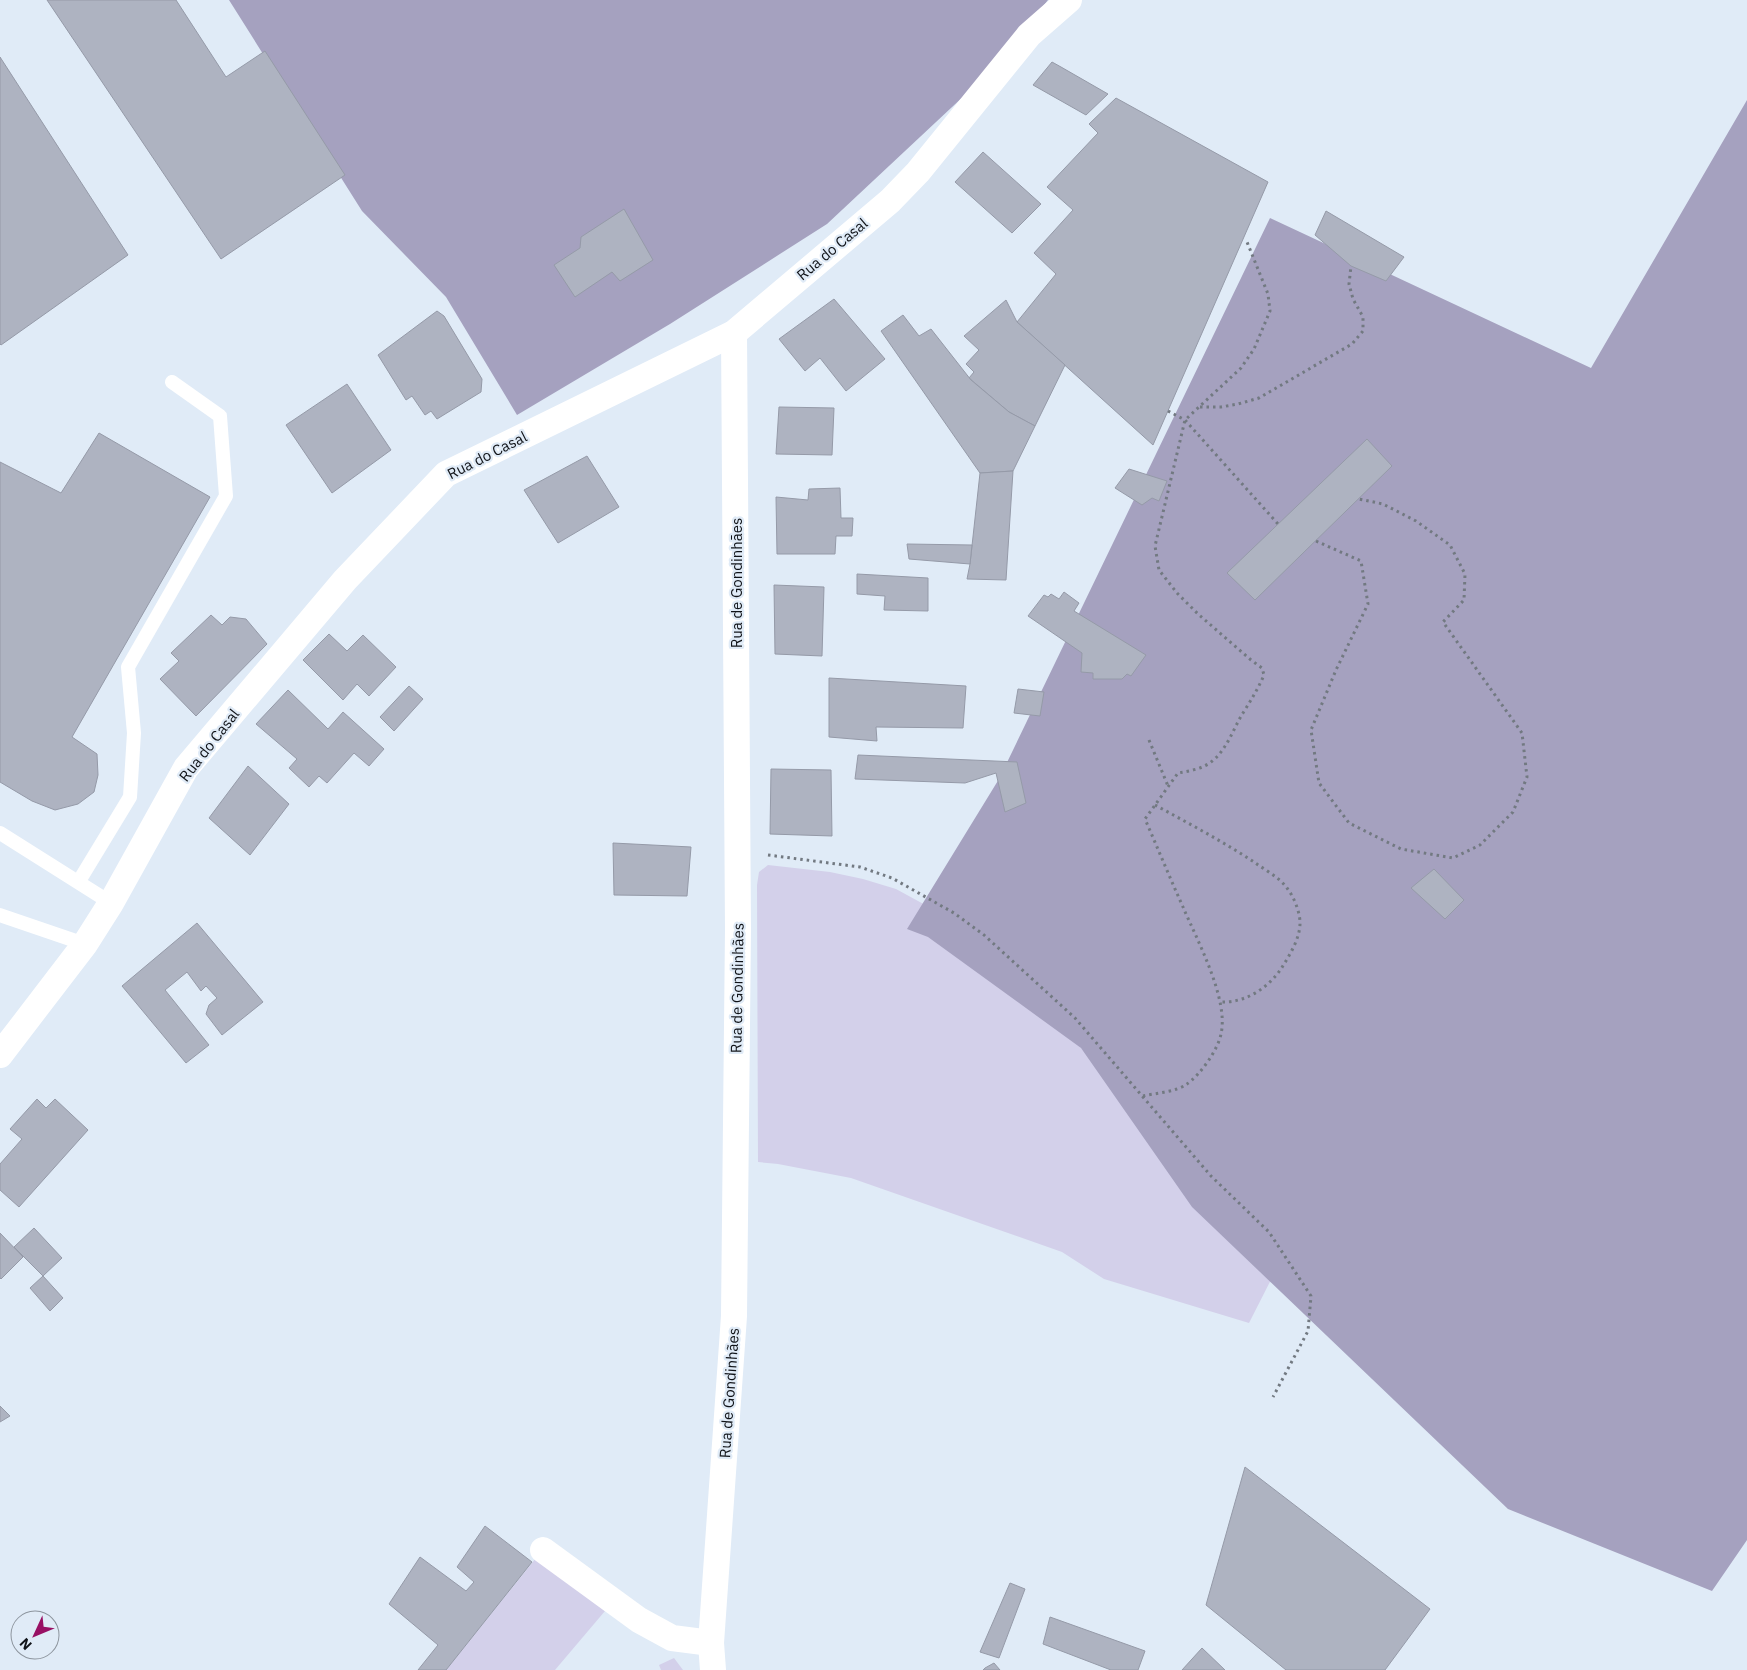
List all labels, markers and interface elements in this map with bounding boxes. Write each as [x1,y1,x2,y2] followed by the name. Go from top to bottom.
[793,214,871,284] street label: Rua do Casal
[444,427,530,483] street label: Rua do Casal
[727,518,746,648] street label: Rua de Gondinhães
[175,705,243,785] street label: Rua do Casal
[726,923,748,1053] street label: Rua de Gondinhães
[715,1327,743,1459] street label: Rua de Gondinhães
[10,1610,60,1660] north arrow
[16,1634,36,1654] text: N

